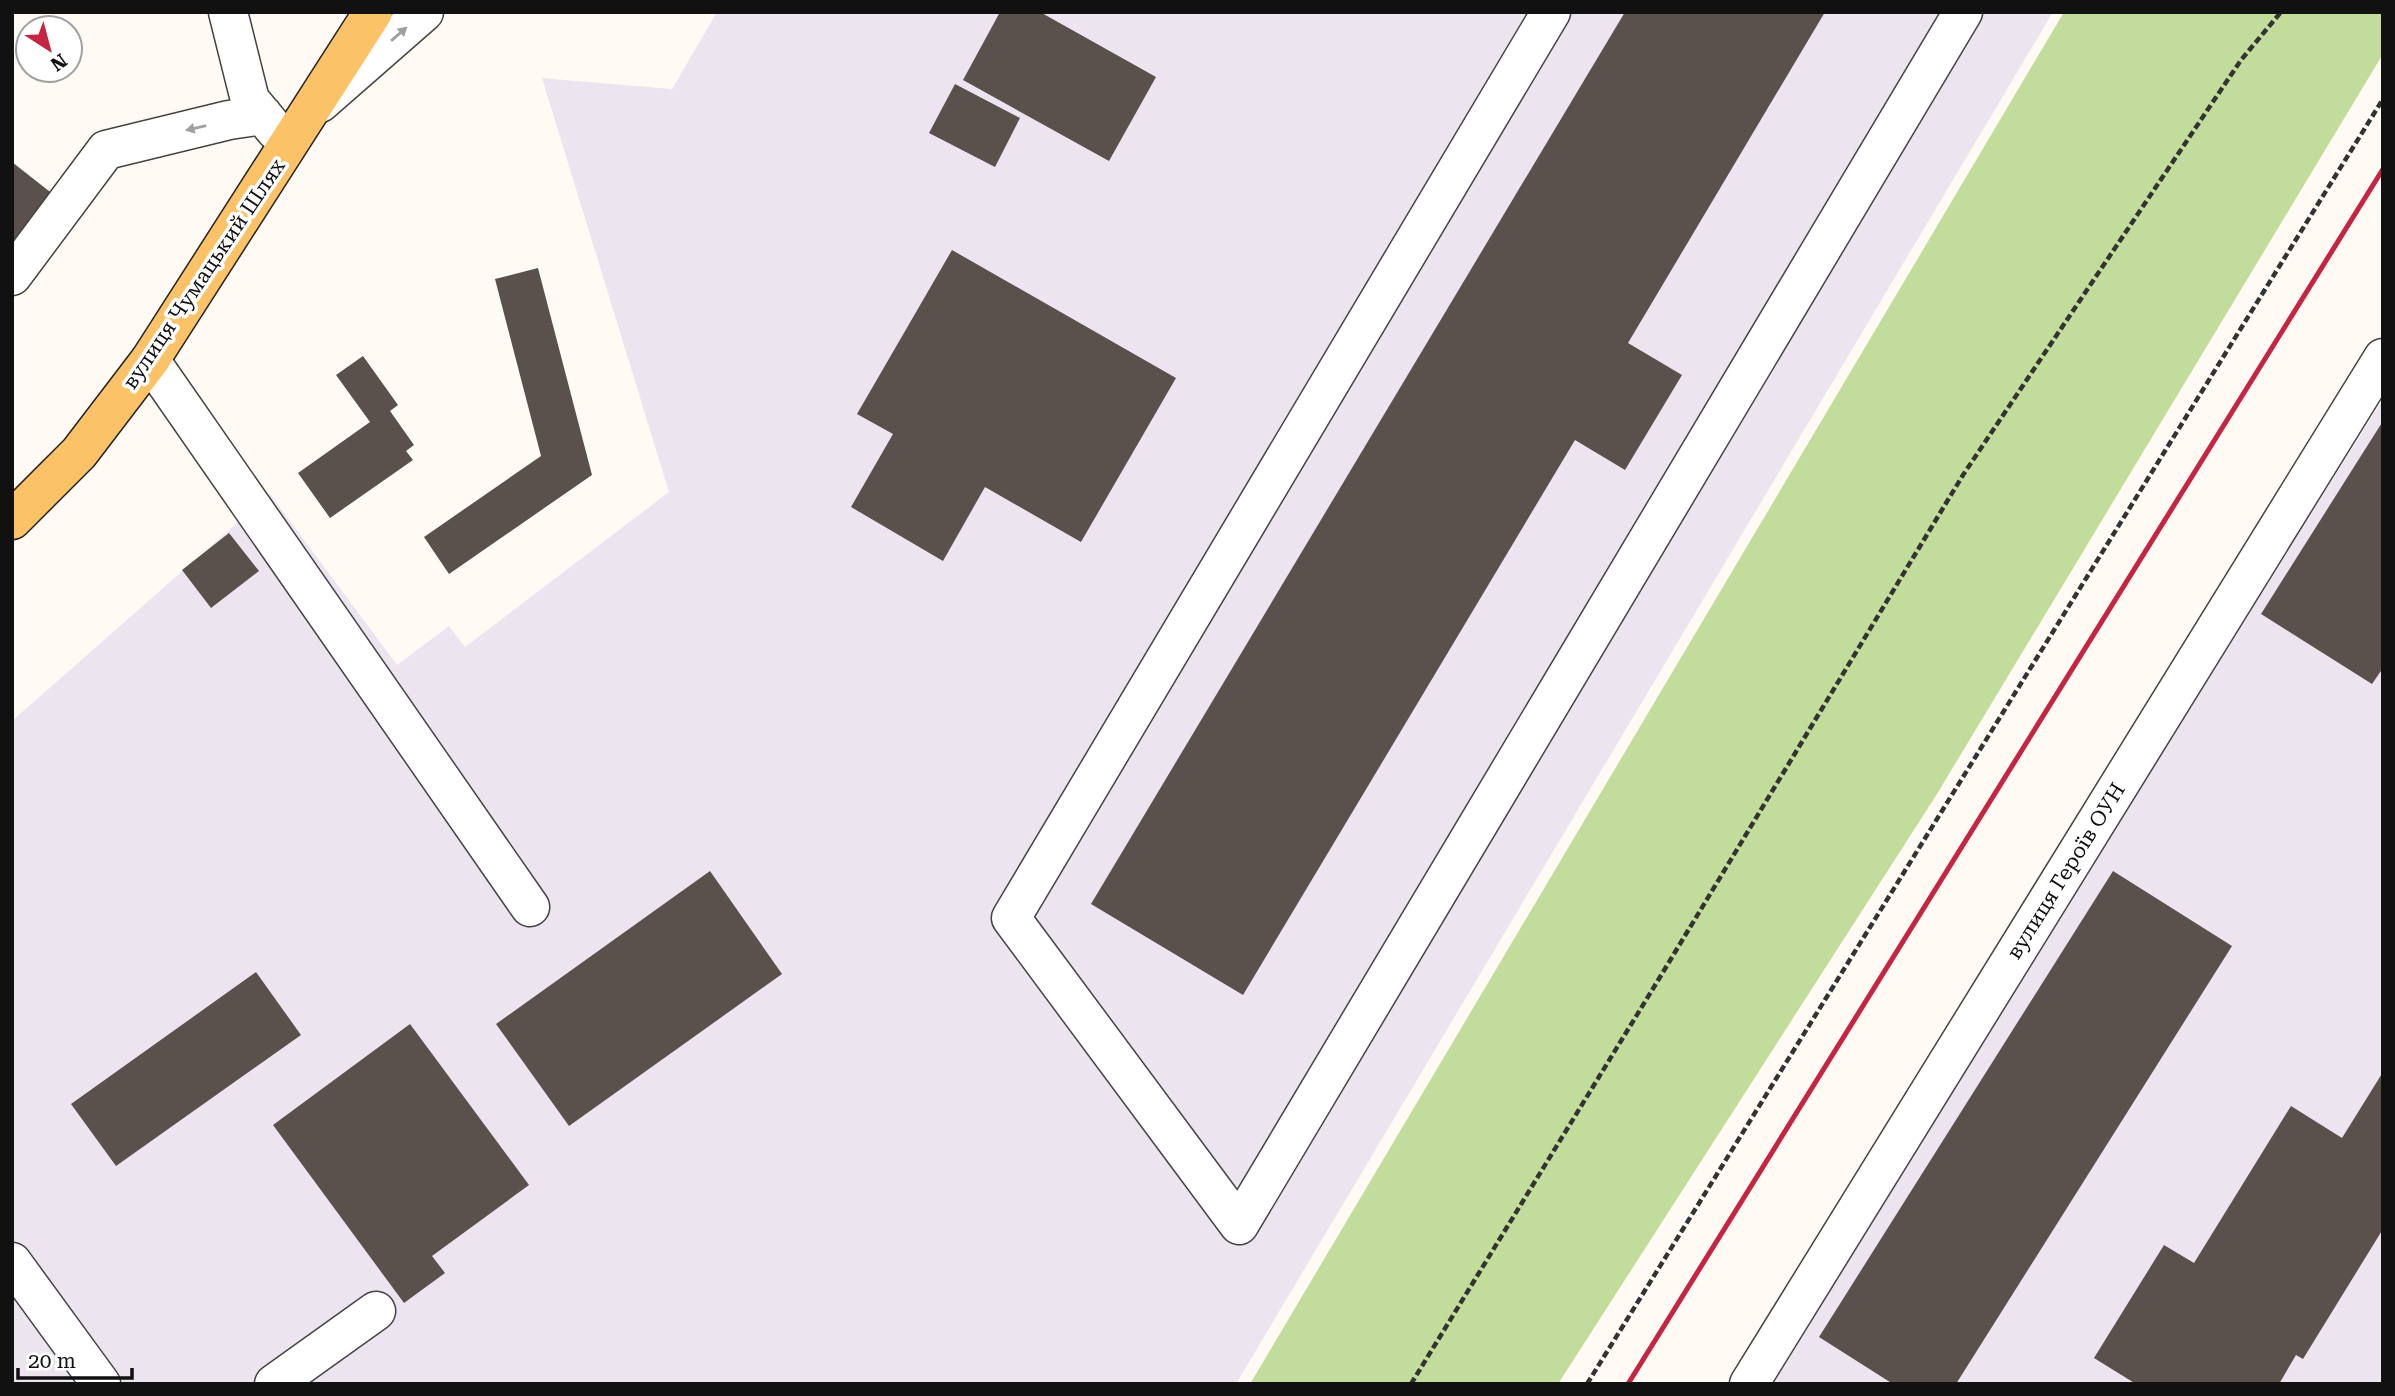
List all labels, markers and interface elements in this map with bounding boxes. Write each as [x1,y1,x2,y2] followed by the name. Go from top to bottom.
[14,14,84,84] north arrow
[390,26,408,42] one-way arrow
[46,49,71,76] text: N
[185,123,207,134] one-way arrow
[118,155,290,393] street label: вулиця Чумацький Шлях
[2002,779,2130,963] street label: вулиця Героїв ОУН
[18,1336,131,1380] scale bar
[28,1349,76,1373] text: 20 m

